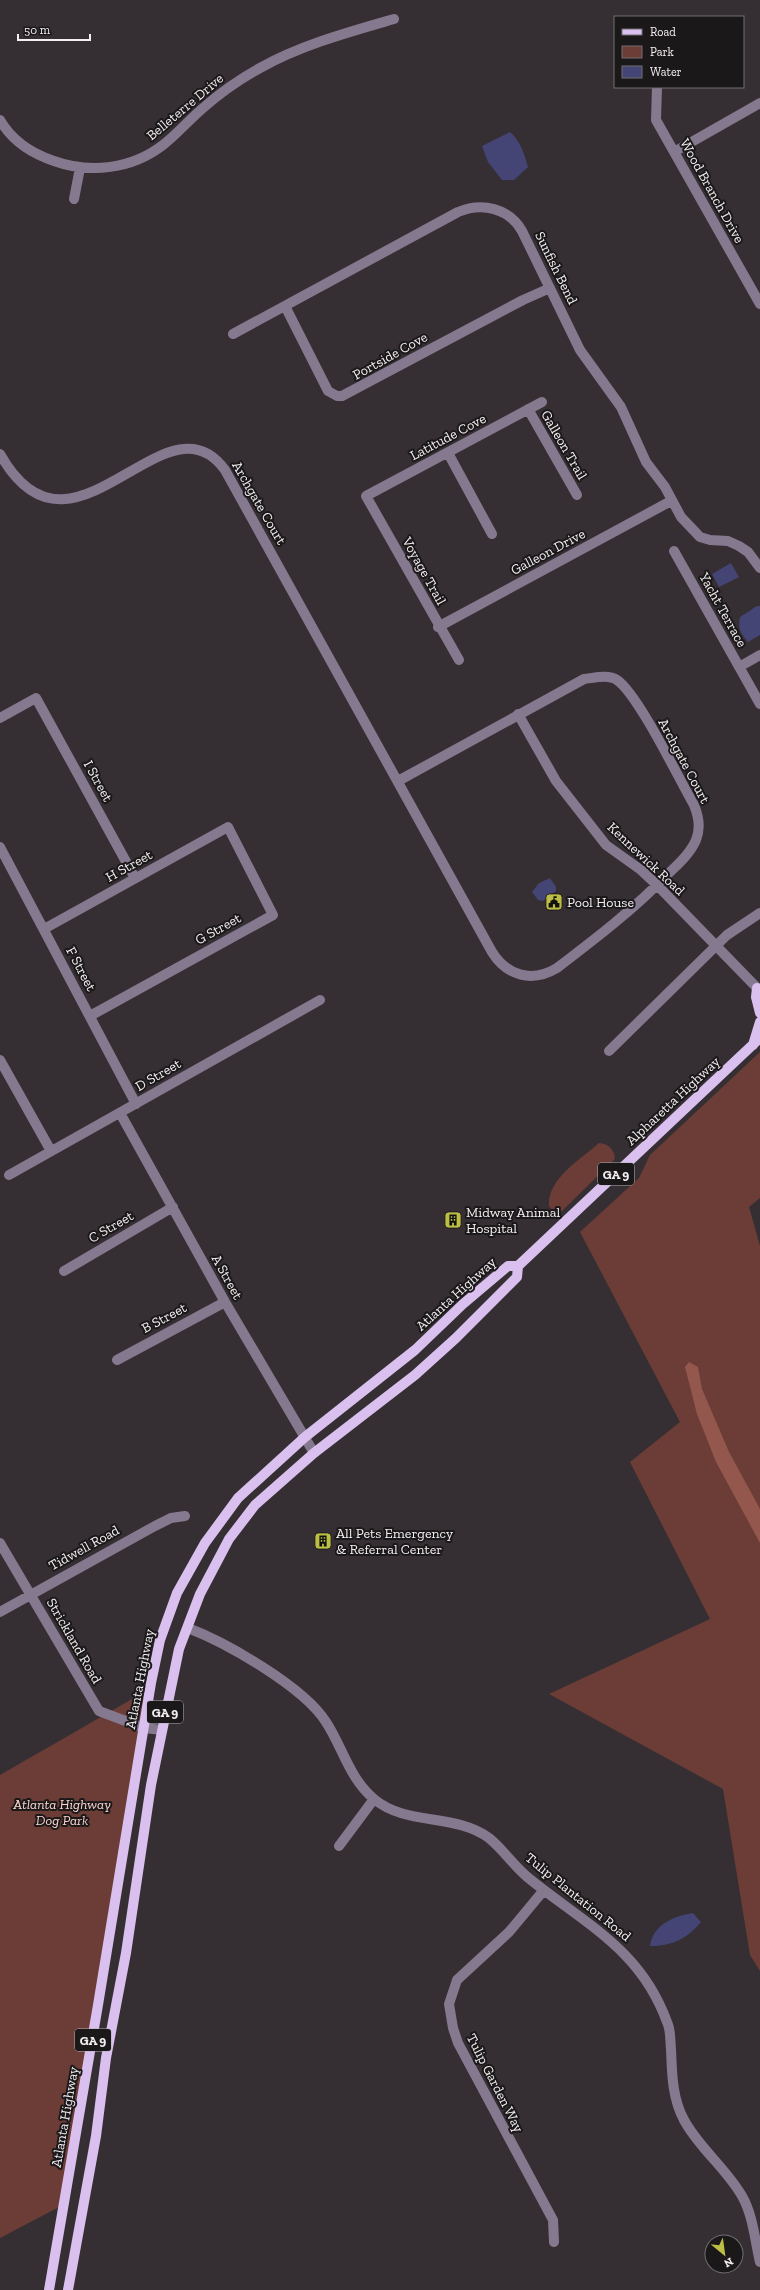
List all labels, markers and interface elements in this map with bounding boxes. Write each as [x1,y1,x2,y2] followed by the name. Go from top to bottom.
[18,16,90,42] scale bar
[614,16,744,88] legend
[24,23,51,37] text: 50 m
[650,25,676,39] text: Road
[650,45,675,59] text: Park
[650,65,682,79] text: Water
[143,70,227,144] street label: Belleterre Drive
[676,136,748,247] street label: Wood Branch Drive
[531,229,581,308] street label: Sunfish Bend
[350,328,431,384] street label: Portside Cove
[537,407,591,483] street label: Galleon Trail
[407,410,489,464] street label: Latitude Cove
[228,458,290,549] street label: Archgate Court
[508,525,588,579] street label: Galleon Drive
[398,533,450,608] street label: Voyage Trail
[695,569,751,651] street label: Yacht Terrace
[654,716,714,807] street label: Archgate Court
[80,757,117,805] street label: I Street
[604,819,688,899] street label: Kennewick Road
[103,846,156,886] street label: H Street
[544,892,564,912] public building icon: Pool House
[567,894,634,911] place label: Pool House
[192,909,245,948] street label: G Street
[62,944,100,995] street label: F Street
[623,1053,724,1149] street label: Alpharetta Highway
[132,1055,185,1095] street label: D Street
[598,1163,634,1185] road number: GA 9
[466,1204,560,1237] place label: Midway Animal Hospital
[85,1207,137,1247] street label: C Street
[443,1210,463,1230] building icon: Midway Animal Hospital
[208,1252,247,1303] street label: A Street
[412,1253,500,1334] street label: Atlanta Highway
[139,1299,190,1337] street label: B Street
[46,1521,123,1574] street label: Tidwell Road
[336,1525,454,1558] place label: All Pets Emergency & Referral Center
[313,1531,333,1551] building icon: All Pets Emergency & Referral Center
[43,1595,105,1687] street label: Strickland Road
[122,1627,158,1731] street label: Atlanta Highway
[147,1701,183,1723] road number: GA 9
[12,1796,111,1829] park label: Atlanta Highway Dog Park
[522,1849,635,1945] street label: Tulip Plantation Road
[75,2029,111,2051] road number: GA 9
[463,2031,528,2136] street label: Tulip Garden Way
[48,2065,82,2169] street label: Atlanta Highway
[704,2234,744,2274] north arrow
[721,2255,735,2270] text: N

